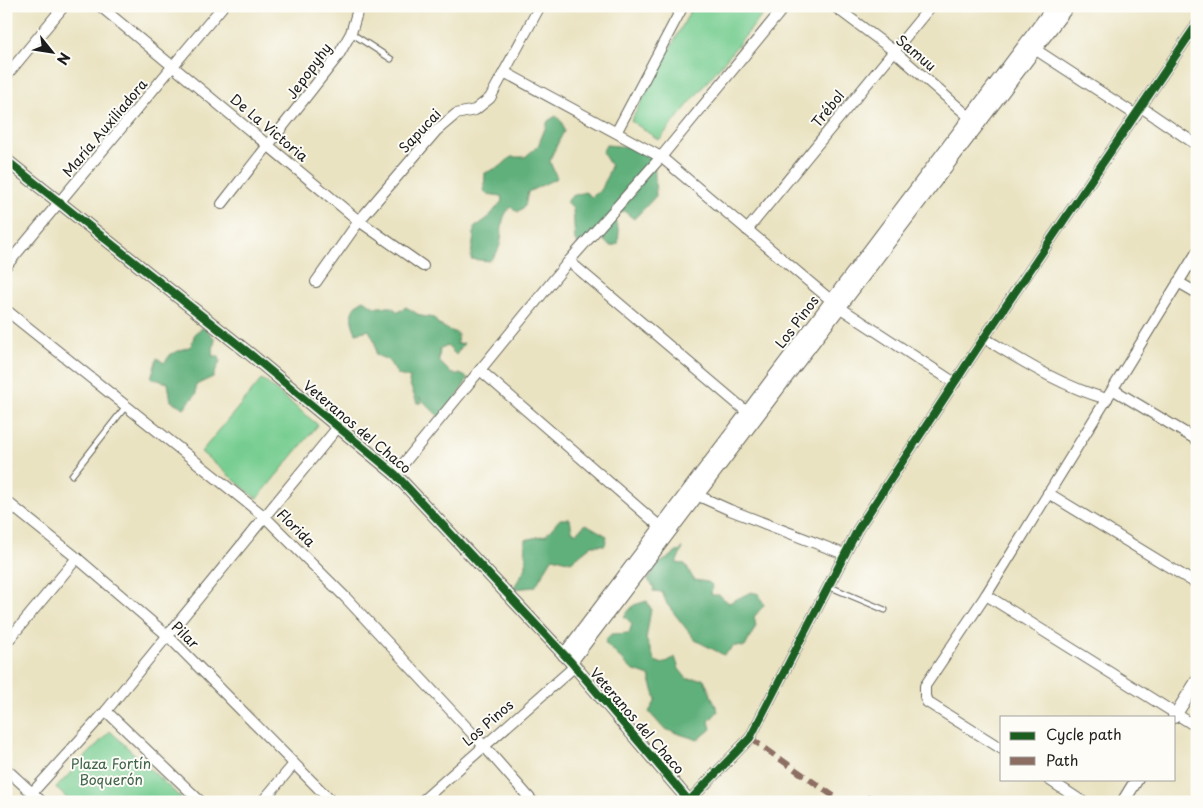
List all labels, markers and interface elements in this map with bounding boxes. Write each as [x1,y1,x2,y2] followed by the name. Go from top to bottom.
[28,28,78,78] north arrow
[892,30,941,76] street label: Samuu
[281,38,336,103] street label: Jepopyhy
[52,49,76,69] text: N
[57,74,152,181] street label: María Auxiliadora
[806,86,849,132] street label: Trébol
[226,89,313,166] street label: De La Victoria
[394,104,446,158] street label: Sapucai
[770,291,824,353] street label: Los Pinos
[299,375,416,478] street label: Veteranos del Chaco
[272,504,320,552] street label: Florida
[167,616,204,654] street label: Pilar
[585,663,690,779] street label: Veteranos del Chaco
[458,694,518,751] street label: Los Pinos
[1000,716,1176,780] legend
[1046,722,1122,745] text: Cycle path
[1046,748,1078,771] text: Path
[71,753,151,790] park label: Plaza Fortín Boquerón

